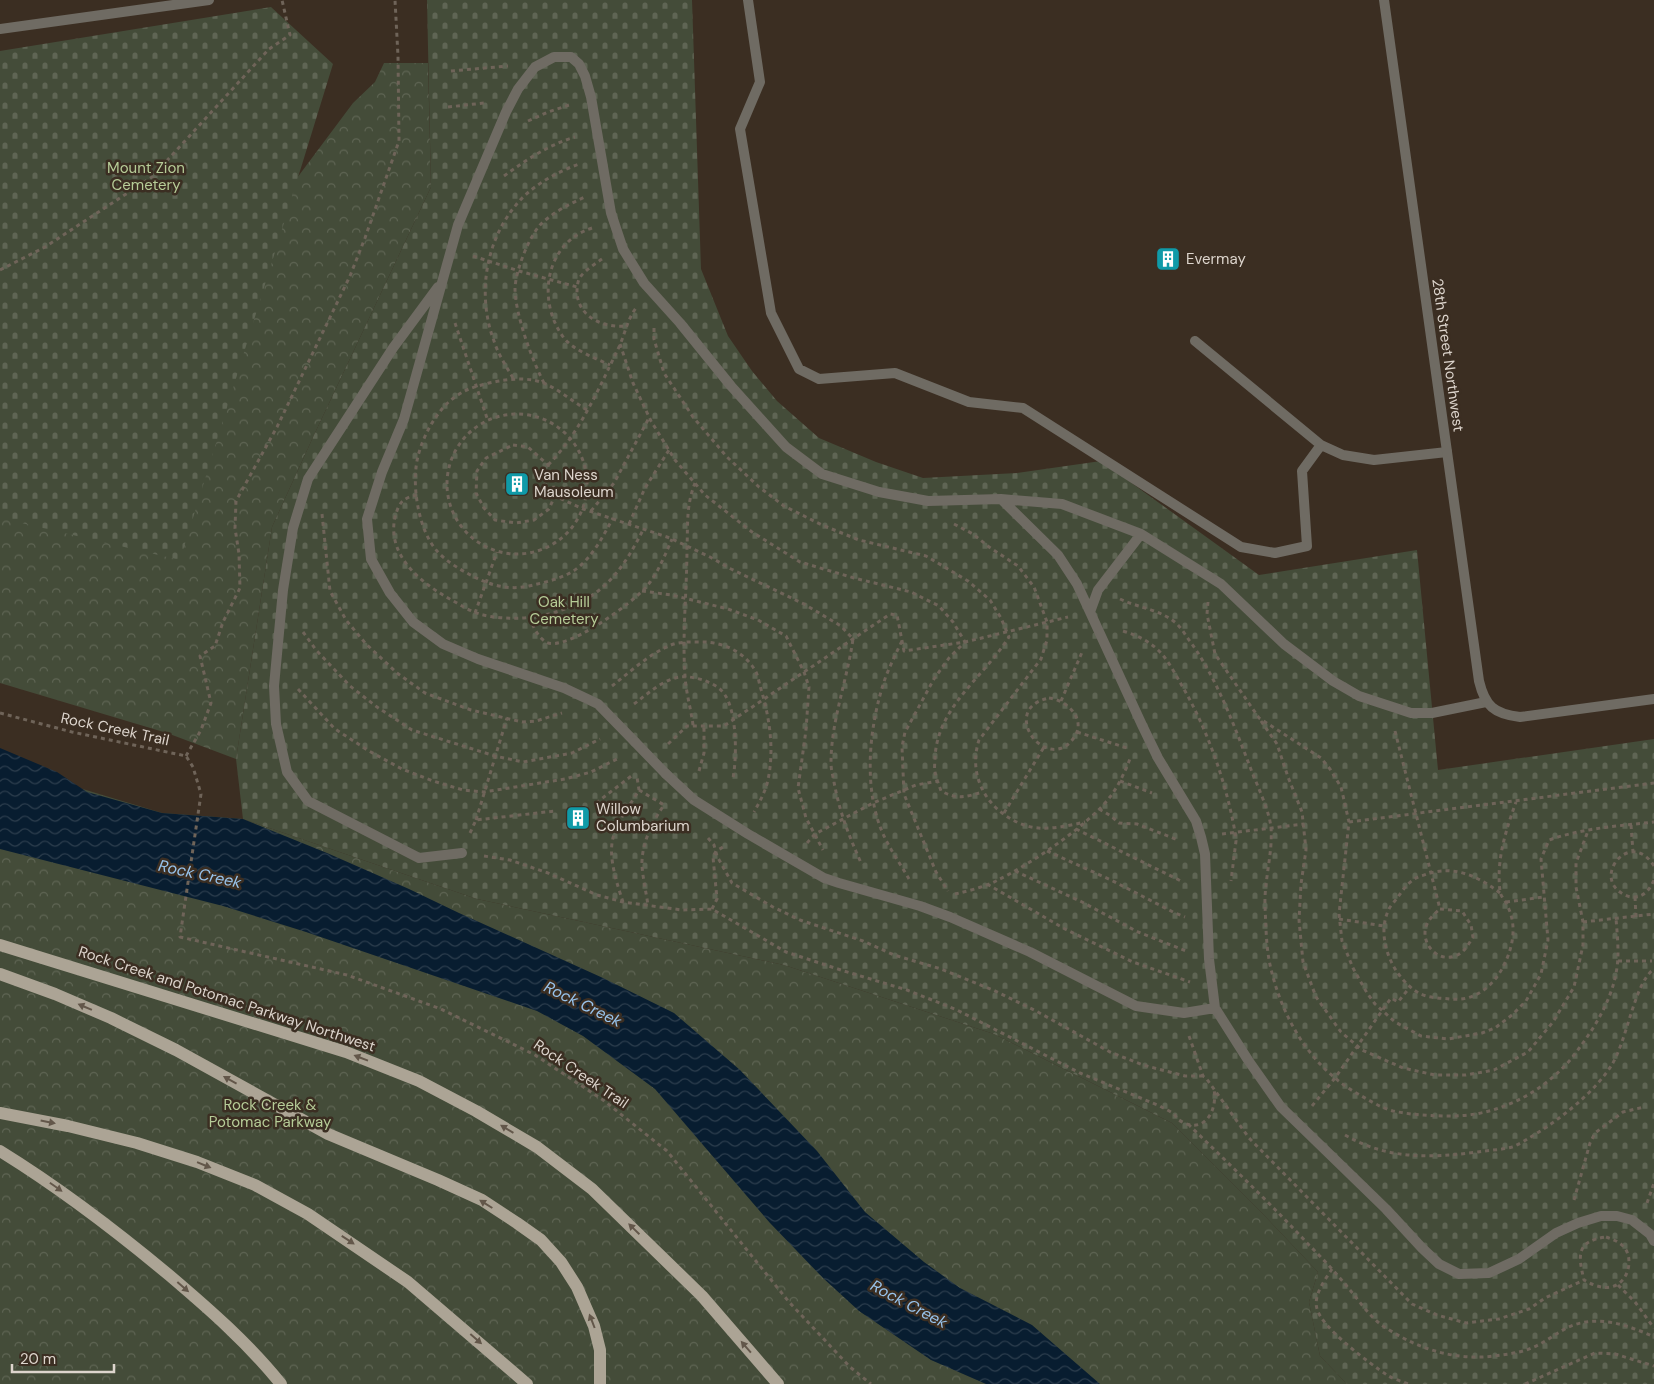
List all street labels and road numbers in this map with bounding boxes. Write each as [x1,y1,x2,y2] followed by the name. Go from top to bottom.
[1427,277,1469,433] street label: 28th Street Northwest
[59,708,171,750] street label: Rock Creek Trail
[76,941,378,1057] street label: Rock Creek and Potomac Parkway Northwest
[530,1035,632,1113] street label: Rock Creek Trail

